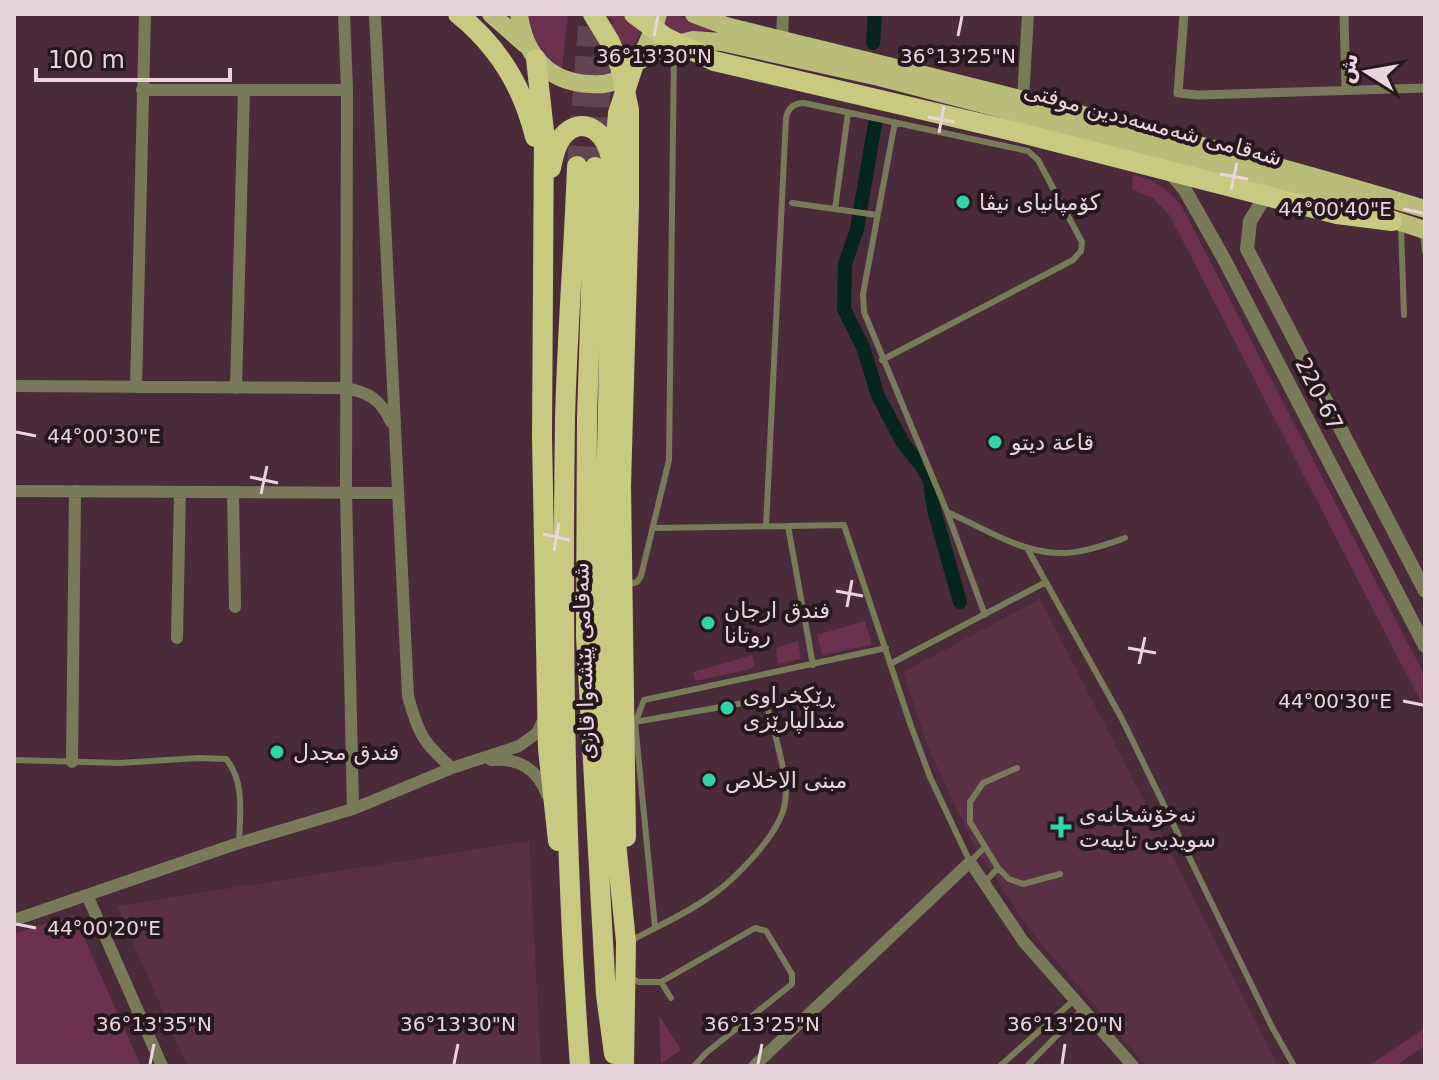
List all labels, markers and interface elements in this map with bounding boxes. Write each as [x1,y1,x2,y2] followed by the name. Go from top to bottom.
[36,32,230,82] scale bar
[1327,32,1407,112] north arrow
[596,44,712,68] text: 36°13'30"N
[900,44,1016,68] text: 36°13'25"N
[48,46,125,74] text: 100 m
[1333,51,1363,86] text: ش
[1021,77,1285,171] street label: شەقامی شەمسەددین موفتی
[979,190,1101,216] place label: کۆمپانیای نیڤا
[954,193,972,211] marker: کۆمپانیای نیڤا
[1278,197,1392,221] text: 44°00'40"E
[1290,354,1348,434] street label: 220-67
[47,424,161,448] text: 44°00'30"E
[1010,430,1094,455] place label: قاعة ديتو
[986,433,1004,451] marker: قاعة ديتو
[568,562,601,760] street label: شەقامی پێشەوا قازی
[724,598,830,648] place label: فندق ارجان روتانا
[699,614,717,632] marker: فندق ارجان روتانا
[743,683,845,734] place label: ڕێکخراوی منداڵپارێزی
[1278,689,1392,713] text: 44°00'30"E
[718,699,736,717] marker: ڕێکخراوی منداڵپارێزی
[293,740,399,765] place label: فندق مجدل
[268,743,286,761] marker: فندق مجدل
[725,768,847,794] place label: مبنى الاخلاص
[700,771,718,789] marker: مبنى الاخلاص
[1079,802,1216,852] place label: نەخۆشخانەی سویدیی تایبەت
[1050,816,1072,838] marker: نەخۆشخانەی سویدیی تایبەت
[47,916,161,940] text: 44°00'20"E
[96,1012,212,1036] text: 36°13'35"N
[400,1012,516,1036] text: 36°13'30"N
[704,1012,820,1036] text: 36°13'25"N
[1007,1012,1123,1036] text: 36°13'20"N

